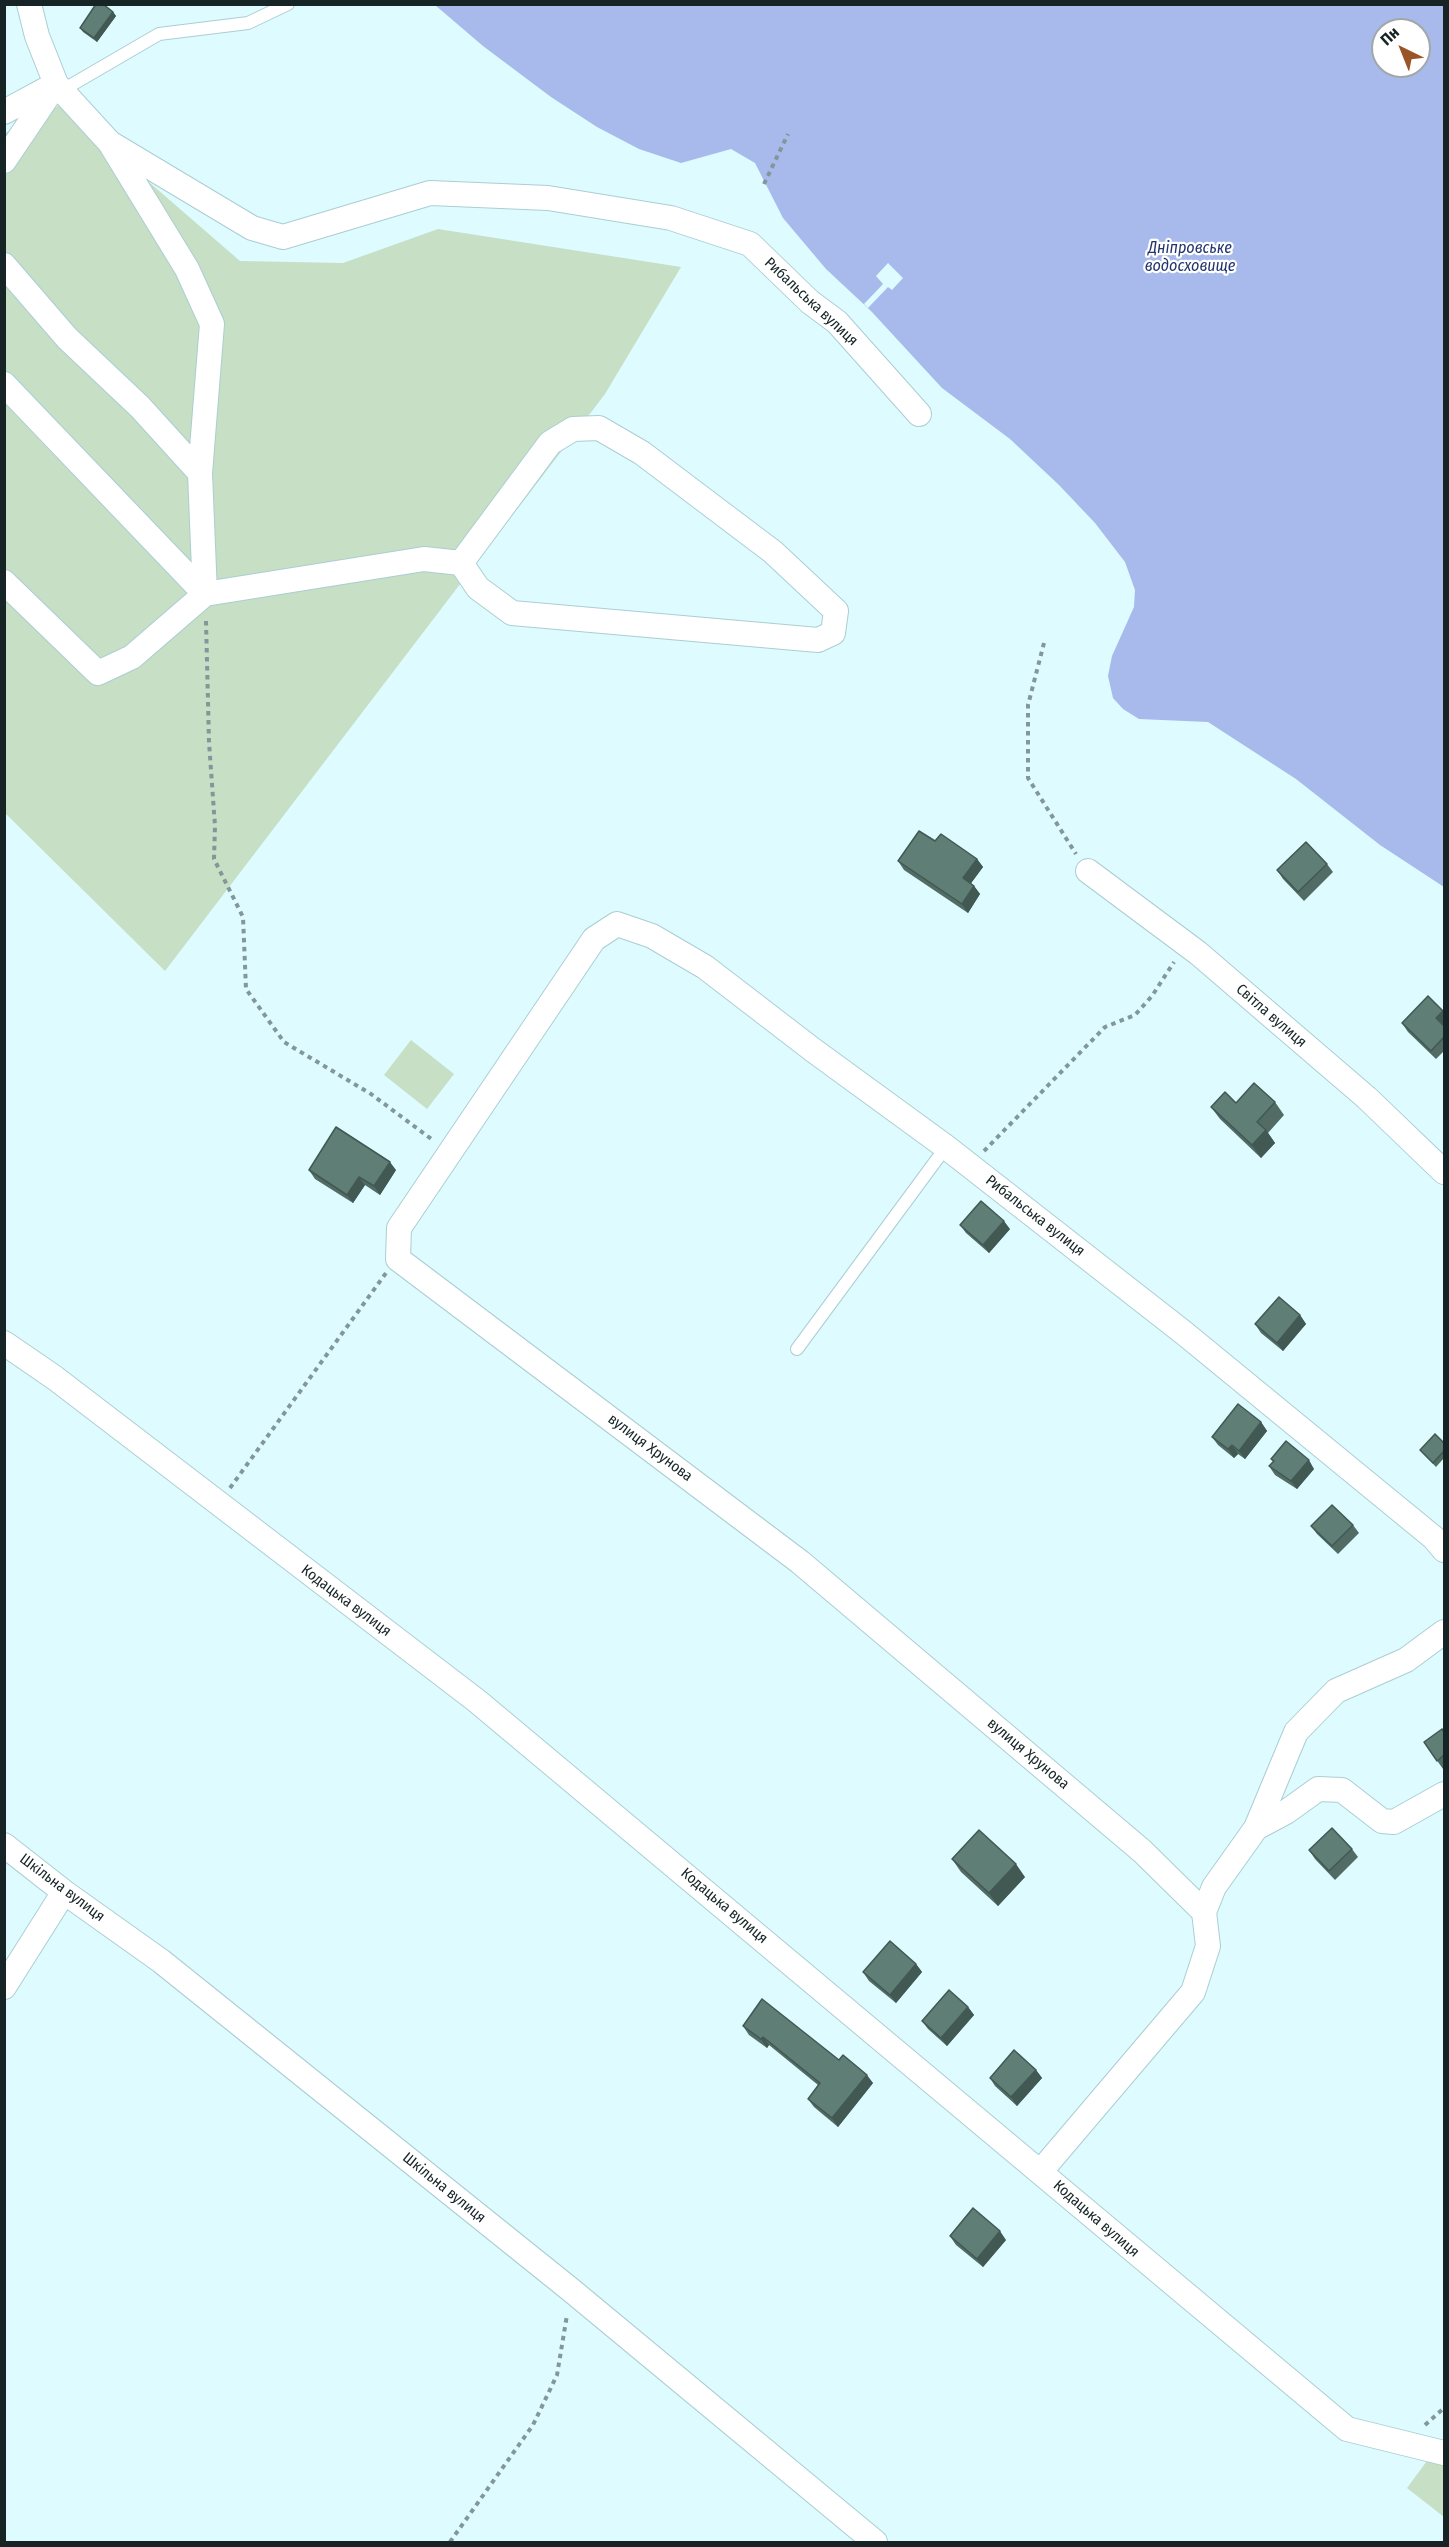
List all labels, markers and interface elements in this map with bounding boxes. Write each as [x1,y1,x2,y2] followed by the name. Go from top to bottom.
[1371,18,1431,78] north arrow
[1377,23,1403,49] text: Пн
[1145,239,1235,277] water label: Дніпровське водосховище
[761,254,861,350] street label: Рибальська вулиця
[1232,980,1310,1052] street label: Світла вулиця
[982,1172,1088,1260] street label: Рибальська вулиця
[604,1410,696,1486] street label: вулиця Хрунова
[297,1561,395,1641] street label: Кодацька вулиця
[983,1715,1073,1793] street label: вулиця Хрунова
[16,1850,108,1926] street label: Шкільна вулиця
[677,1864,771,1948] street label: Кодацька вулиця
[399,2149,489,2227] street label: Шкільна вулиця
[1049,2177,1143,2261] street label: Кодацька вулиця

